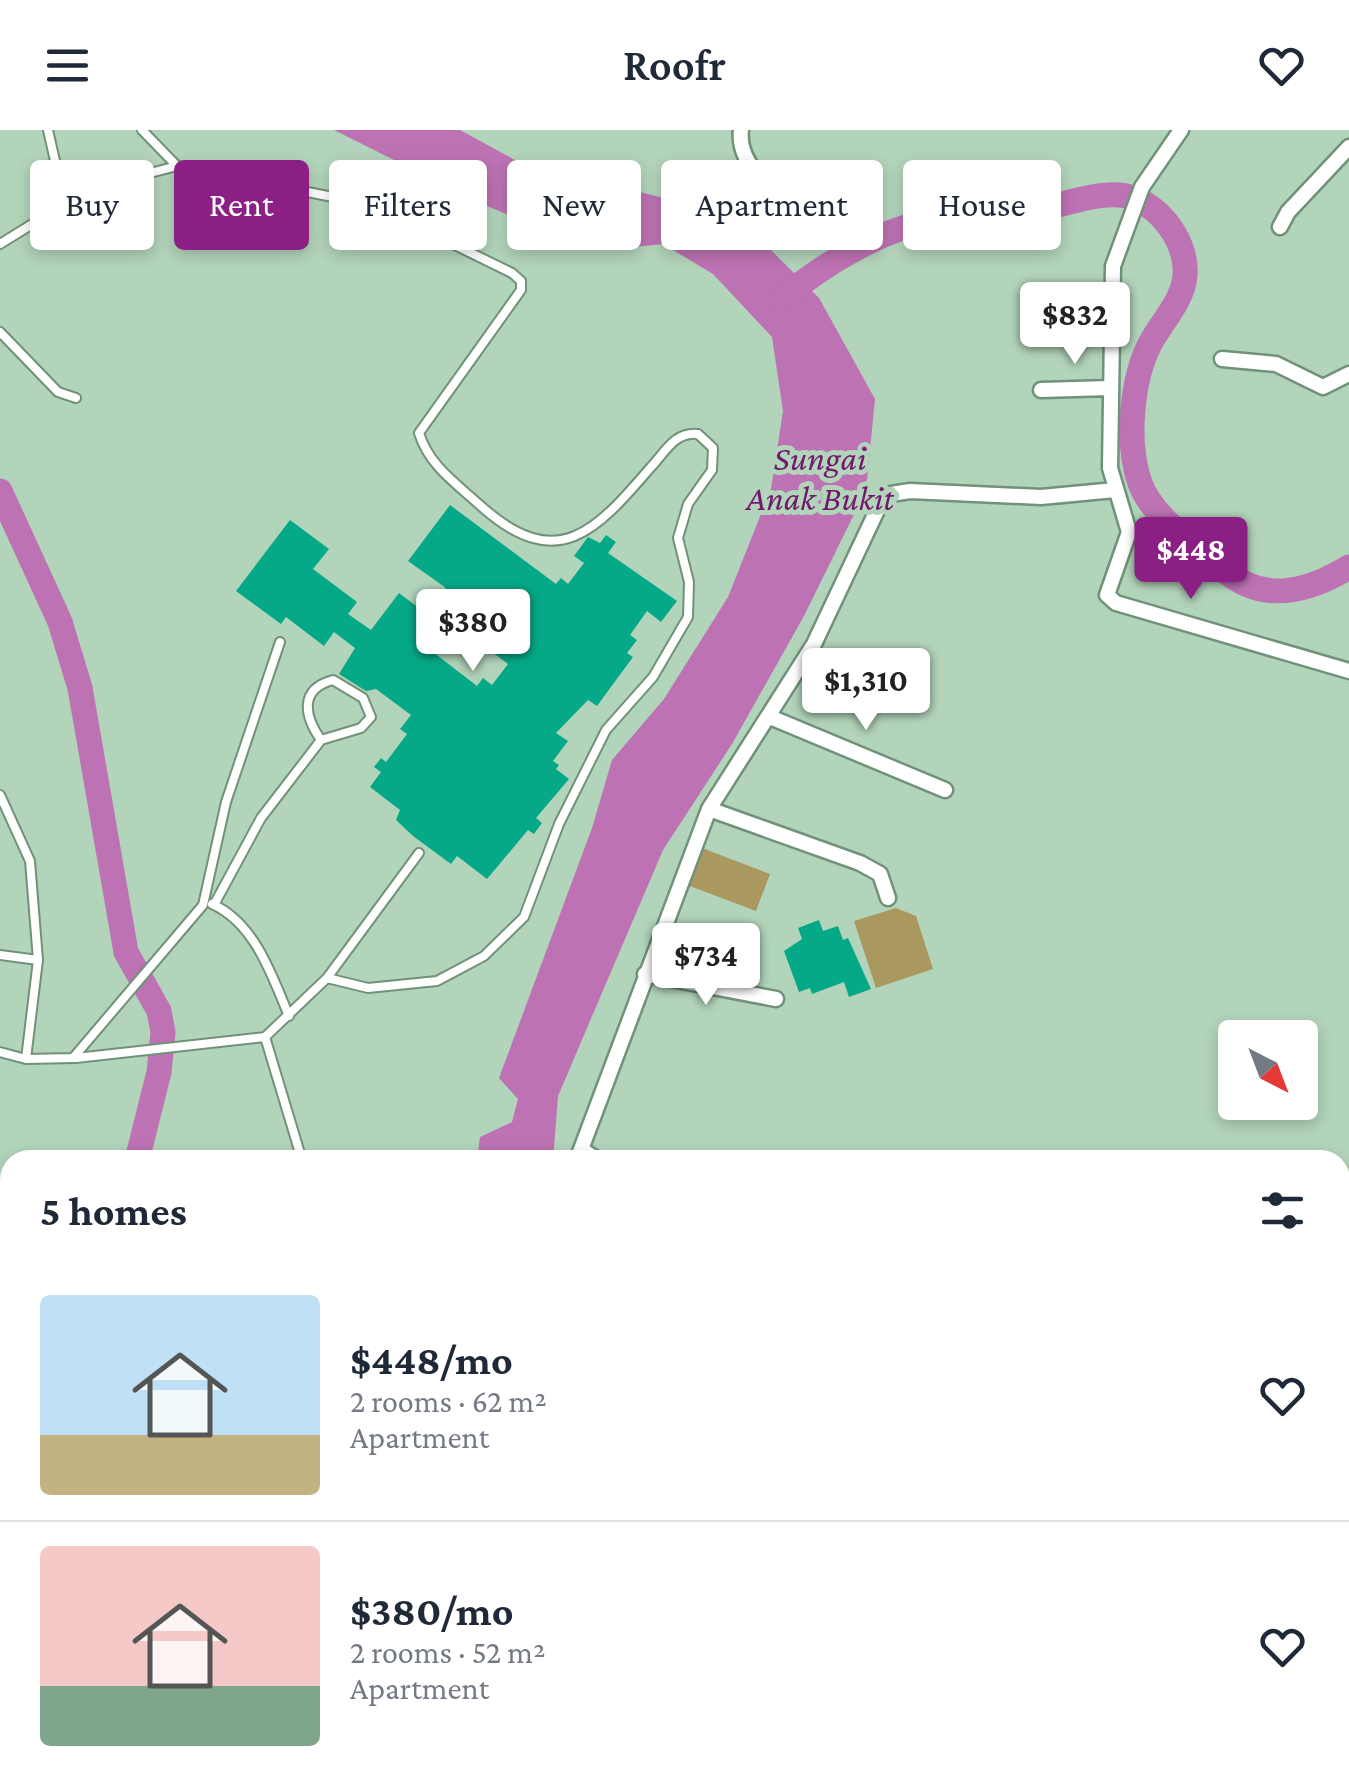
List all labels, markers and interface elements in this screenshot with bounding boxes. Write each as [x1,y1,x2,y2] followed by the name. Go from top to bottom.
[40,38,95,93] icon: menu
[1254,38,1309,93] icon: heart
[623,40,726,90] text: Roofr
[30,160,154,250] chip: Buy
[174,160,309,250] chip: Rent
[329,160,487,250] chip: Filters
[507,160,641,250] chip: New
[661,160,883,250] chip: Apartment
[903,160,1061,250] chip: House
[1016,282,1134,367] pin: $832
[1042,296,1108,332] text: $832
[744,439,894,518] water label: Sungai Anak Bukit
[1132,517,1250,602] pin: $448
[1156,531,1226,567] text: $448
[414,589,532,674] pin: $380
[438,603,508,639] text: $380
[785,648,947,733] pin: $1,310
[824,662,908,698] text: $1,310
[647,923,765,1008] pin: $734
[674,937,738,973] text: $734
[1218,1020,1318,1120] north arrow
[1218,1020,1318,1120] map controls
[1255,1183,1310,1238] icon: filters
[40,1187,187,1234] text: 5 homes
[120,1335,240,1455] icon: home
[350,1336,513,1383] text: $448/mo
[1255,1368,1310,1423] icon: heart
[350,1383,547,1419] text: 2 rooms · 62 m²
[350,1419,489,1455] text: Apartment
[120,1586,240,1706] icon: home
[350,1587,514,1634] text: $380/mo
[1255,1619,1310,1674] icon: heart
[350,1634,545,1670] text: 2 rooms · 52 m²
[350,1670,489,1706] text: Apartment

